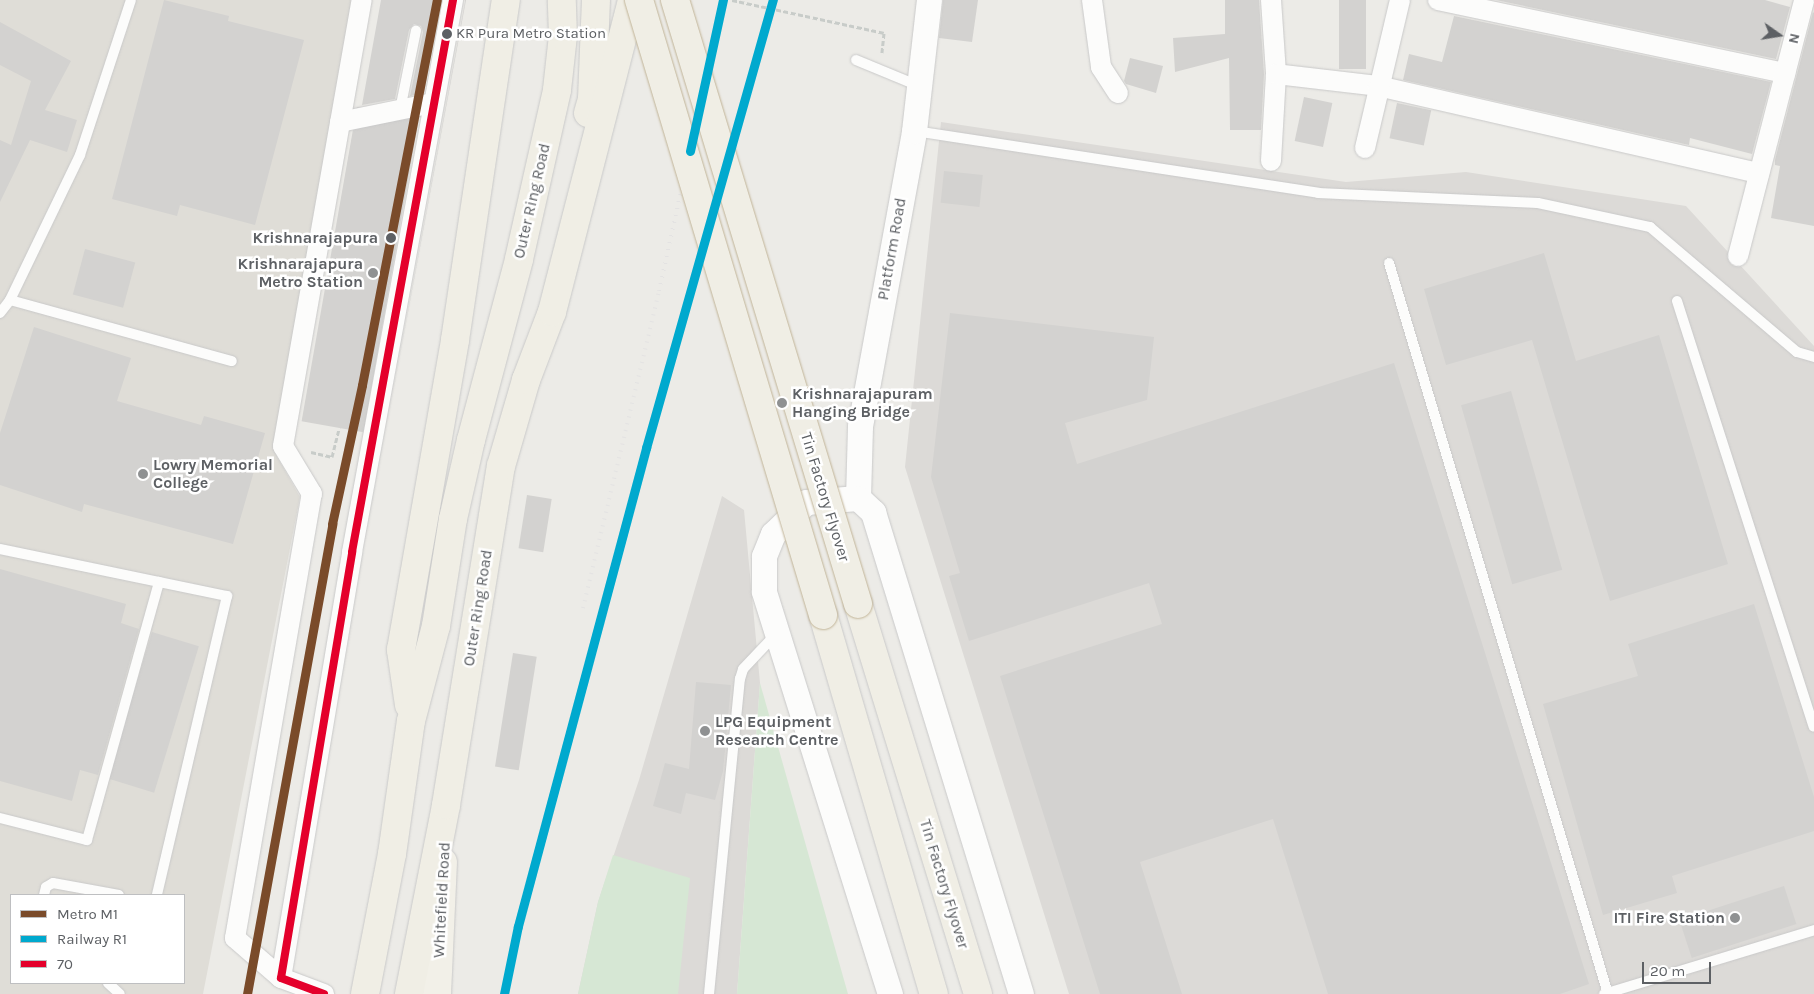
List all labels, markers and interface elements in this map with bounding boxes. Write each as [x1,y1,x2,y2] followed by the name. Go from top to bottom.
[1754,10,1804,60] north arrow
[456,25,606,43] place label: KR Pura Metro Station
[442,29,452,39] marker: KR Pura Metro Station
[1785,32,1804,45] text: N
[509,141,555,261] street label: Outer Ring Road
[874,196,910,302] street label: Platform Road
[252,228,378,248] place label: Krishnarajapura
[382,229,400,247] marker: Krishnarajapura
[237,254,363,292] place label: Krishnarajapura Metro Station
[367,267,379,279] marker: Krishnarajapura Metro Station
[792,384,933,422] place label: Krishnarajapuram Hanging Bridge
[776,397,788,409] marker: Krishnarajapuram Hanging Bridge
[796,430,854,564] street label: Tin Factory Flyover
[153,455,273,493] place label: Lowry Memorial College
[137,468,149,480] marker: Lowry Memorial College
[459,548,497,668] street label: Outer Ring Road
[715,712,838,750] place label: LPG Equipment Research Centre
[699,725,711,737] marker: LPG Equipment Research Centre
[915,817,973,951] street label: Tin Factory Flyover
[429,842,455,958] street label: Whitefield Road
[10,894,185,984] legend
[57,905,118,923] text: Metro M1
[1613,908,1725,928] place label: ITI Fire Station
[1729,912,1741,924] marker: ITI Fire Station
[57,930,127,948] text: Railway R1
[1644,952,1713,984] scale bar
[57,955,73,973] text: 70
[1650,962,1685,980] text: 20 m

